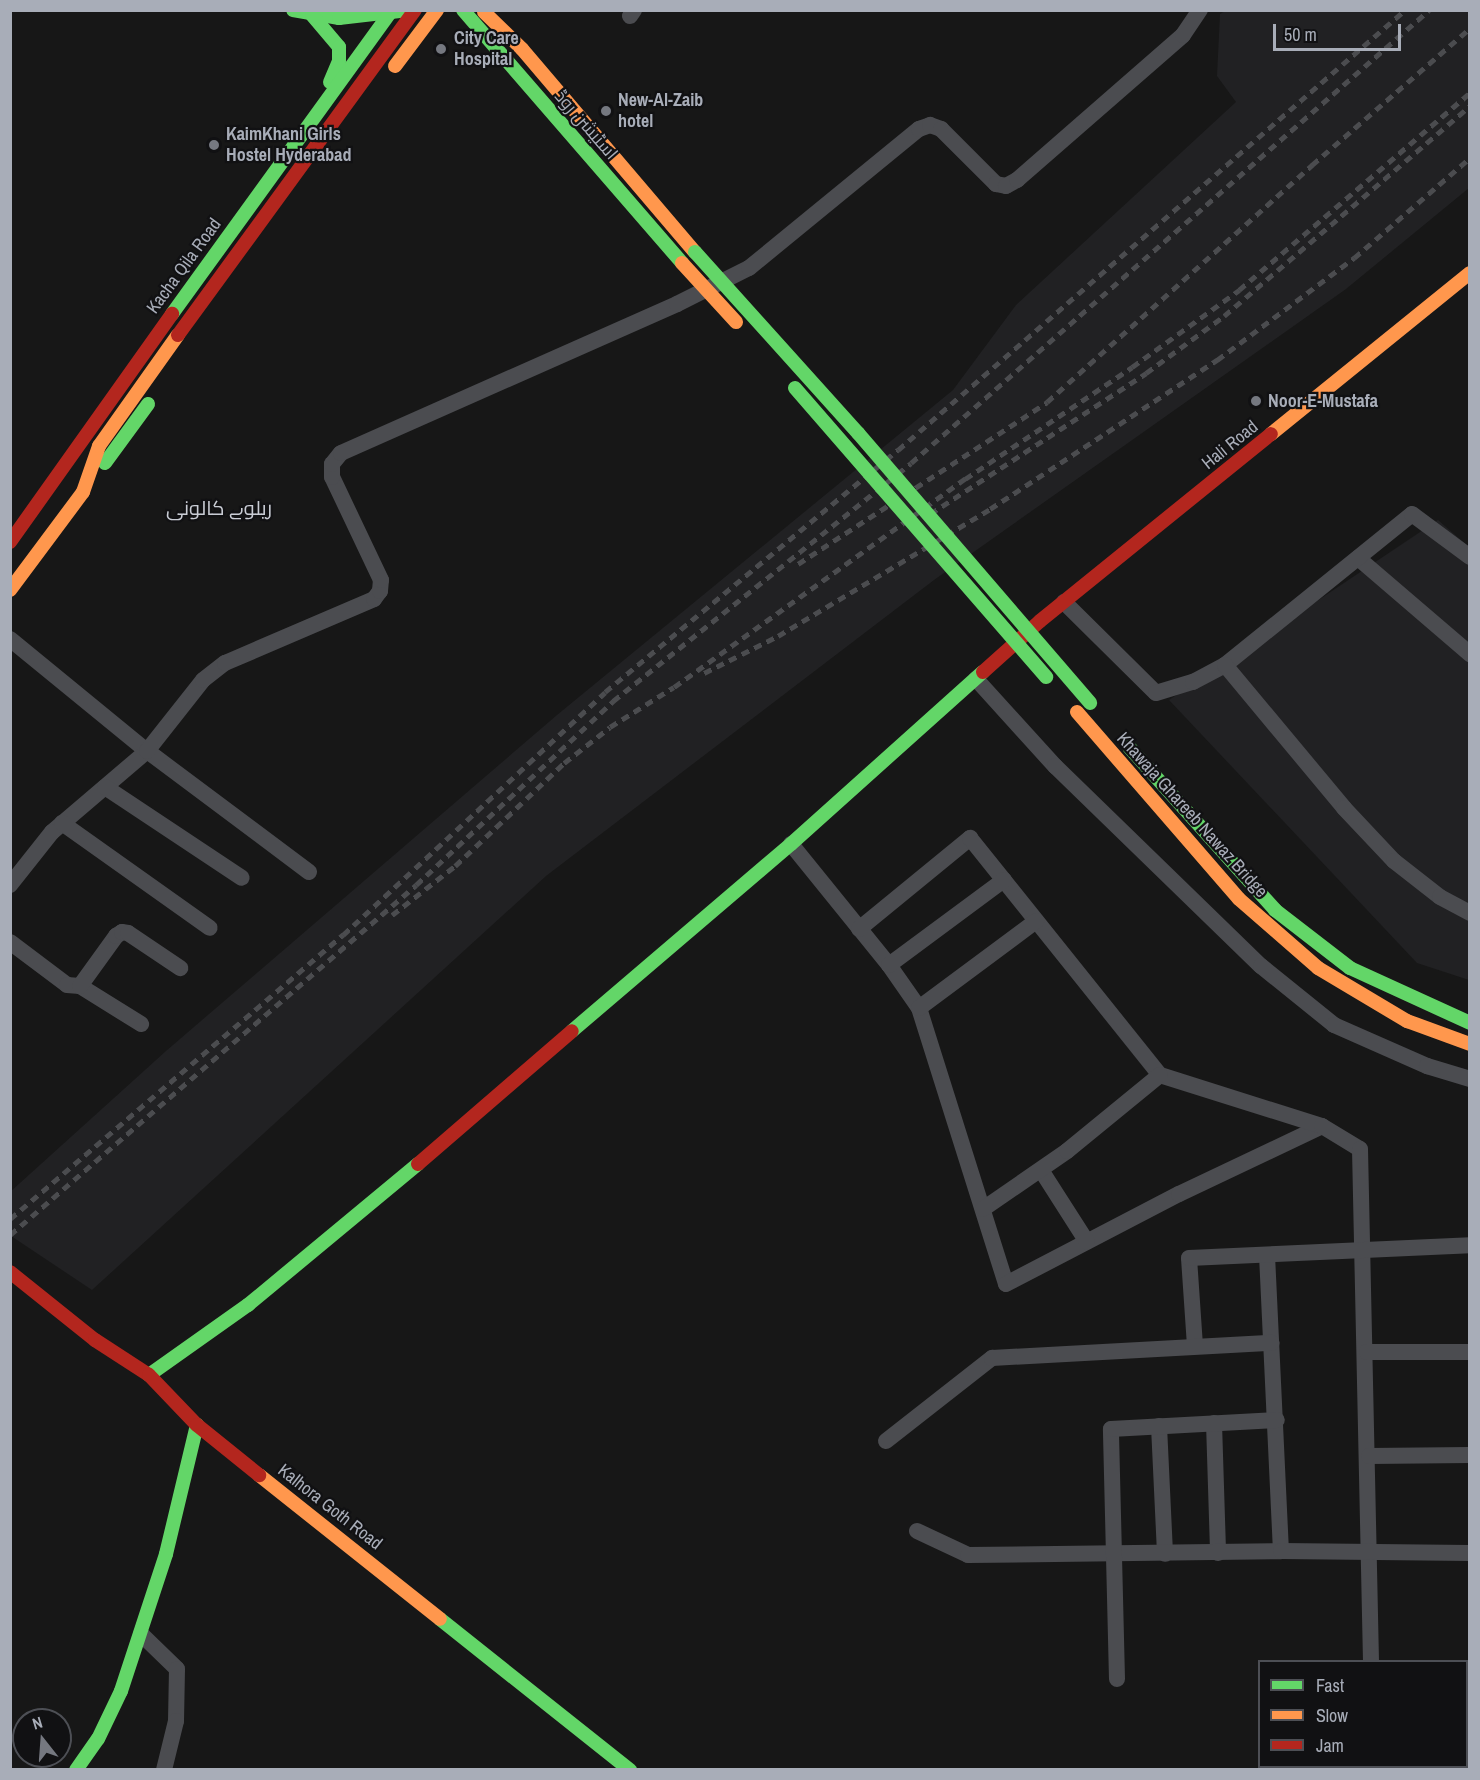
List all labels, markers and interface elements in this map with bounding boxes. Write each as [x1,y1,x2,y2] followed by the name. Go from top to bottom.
[1276,12,1404,50] scale bar
[1284,22,1317,47] text: 50 m
[454,28,519,70] place label: City Care Hospital
[432,40,450,58] marker: City Care Hospital
[550,86,622,164] street label: اسٹیشن روڈ
[618,90,703,132] place label: New-Al-Zaib hotel
[599,104,613,118] marker: New-Al-Zaib hotel
[226,124,351,166] place label: KaimKhani Girls Hostel Hyderabad
[207,138,221,152] marker: KaimKhani Girls Hostel Hyderabad
[142,214,226,318] street label: Kacha Qila Road
[1268,390,1378,412] place label: Noor-E-Mustafa
[1249,394,1263,408] marker: Noor-E-Mustafa
[1198,416,1262,474] street label: Hali Road
[166,495,272,519] district label: ریلوے کالونی
[1112,728,1272,902] street label: Khawaja Ghareeb Nawaz Bridge
[274,1460,386,1554] street label: Kalhora Goth Road
[1258,1660,1468,1768] legend
[1316,1673,1344,1698] text: Fast
[1316,1703,1348,1728] text: Slow
[12,1708,72,1768] north arrow
[30,1711,45,1735] text: N
[1316,1733,1344,1758] text: Jam

